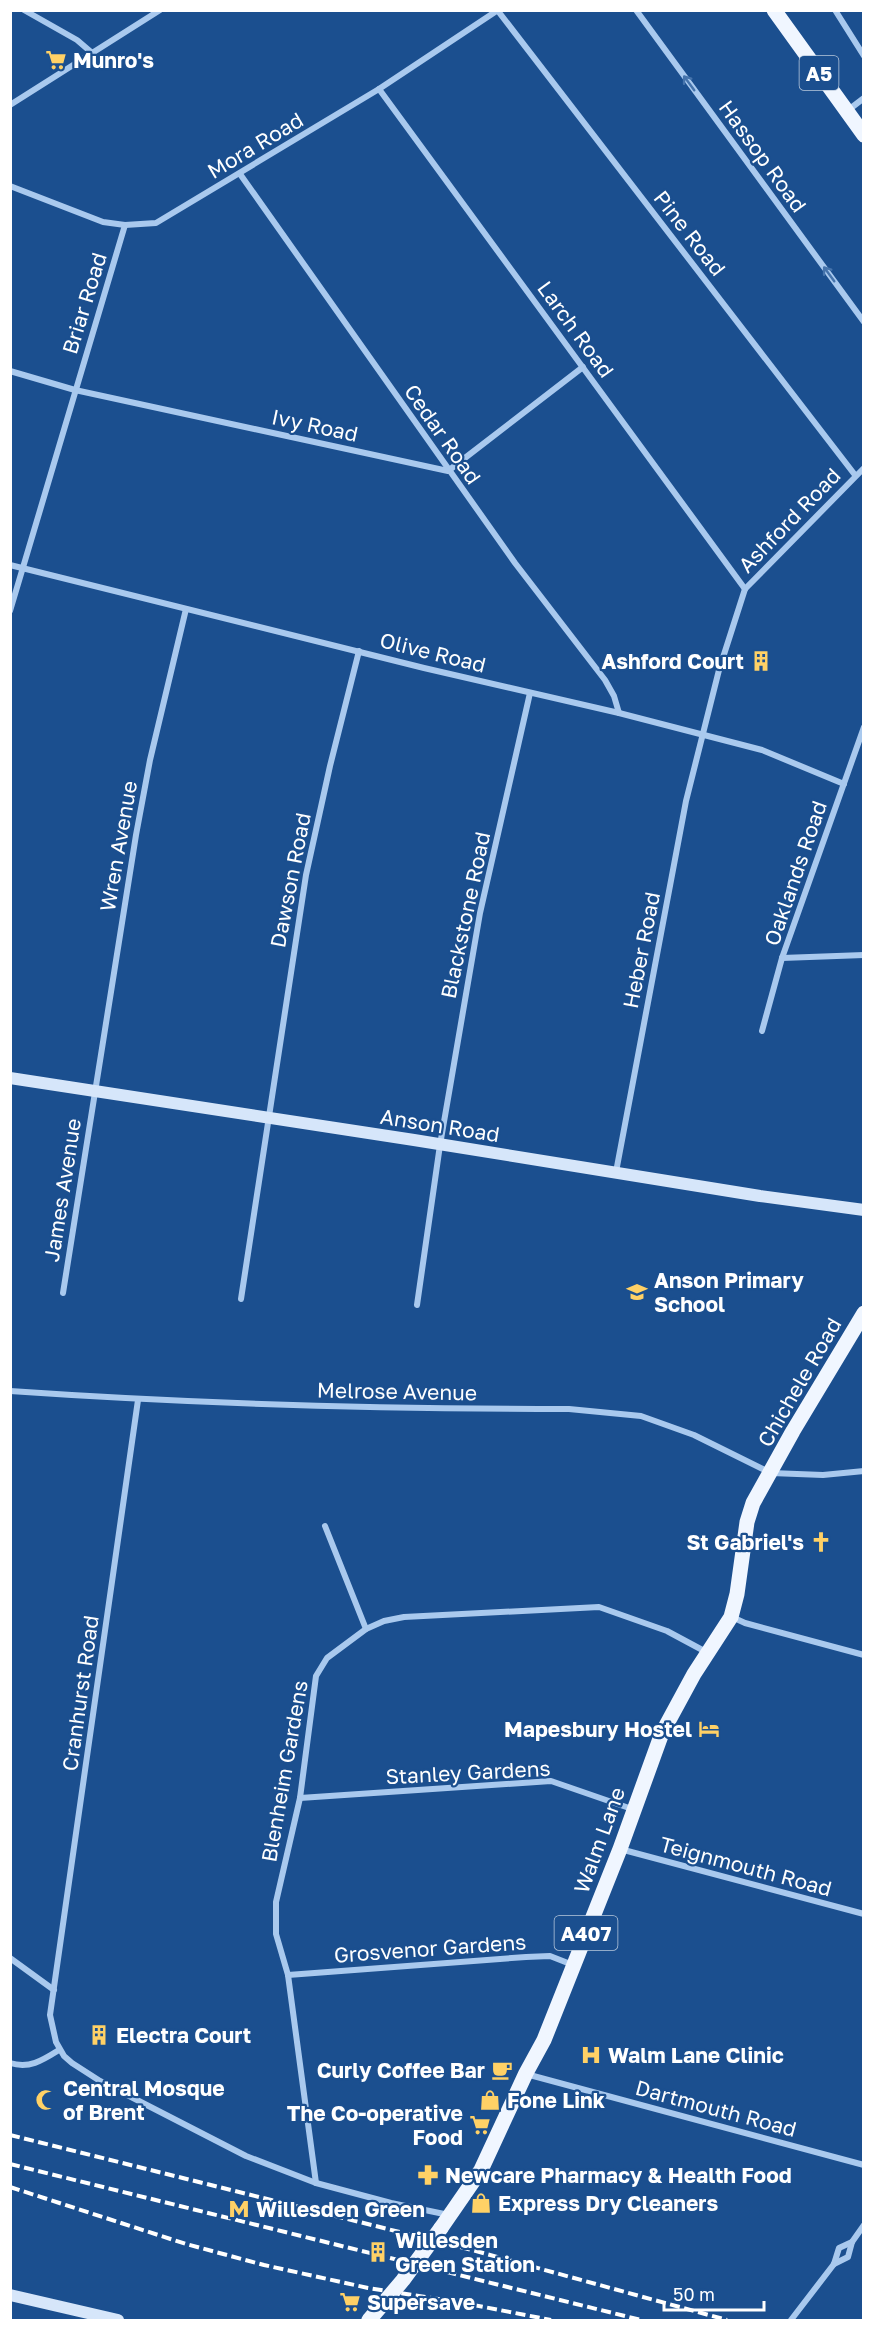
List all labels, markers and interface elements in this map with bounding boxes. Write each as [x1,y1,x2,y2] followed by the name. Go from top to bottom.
[73,47,154,73] place label: Munro's
[44,48,68,72] supermarket icon: Munro's
[800,56,838,90] road number: A5
[683,75,695,91] one-way arrow
[714,95,812,217] street label: Hassop Road
[202,106,308,184] street label: Mora Road
[649,185,731,281] street label: Pine Road
[56,249,112,357] street label: Briar Road
[823,267,835,283] one-way arrow
[532,276,620,382] street label: Larch Road
[399,379,487,489] street label: Cedar Road
[270,403,360,447] street label: Ivy Road
[733,462,845,578] street label: Ashford Road
[377,626,489,678] street label: Olive Road
[602,648,744,674] place label: Ashford Court
[749,649,773,673] building icon: Ashford Court
[94,779,142,913] street label: Wren Avenue
[758,797,832,949] street label: Oaklands Road
[264,810,316,950] street label: Dawson Road
[435,829,495,1001] street label: Blackstone Road
[617,890,665,1010] street label: Heber Road
[379,1103,501,1147] street label: Anson Road
[38,1116,86,1264] street label: James Avenue
[654,1267,804,1317] place label: Anson Primary School
[625,1280,649,1304] school or university icon: Anson Primary School
[752,1313,846,1451] street label: Chichele Road
[317,1377,477,1405] street label: Melrose Avenue
[686,1529,804,1555] place label: St Gabriel's
[809,1530,833,1554] church icon: St Gabriel's
[56,1613,104,1773] street label: Cranhurst Road
[255,1678,313,1864] street label: Blenheim Gardens
[504,1716,692,1742] place label: Mapesbury Hostel
[697,1717,721,1741] hotel icon: Mapesbury Hostel
[385,1755,551,1789] street label: Stanley Gardens
[568,1783,630,1897] street label: Walm Lane
[657,1831,835,1901] street label: Teignmouth Road
[554,1916,618,1950] road number: A407
[333,1928,527,1968] street label: Grosvenor Gardens
[116,2022,251,2048] place label: Electra Court
[87,2023,111,2047] building icon: Electra Court
[608,2042,784,2068] place label: Walm Lane Clinic
[579,2043,603,2067] hospital icon: Walm Lane Clinic
[317,2057,485,2083] place label: Curly Coffee Bar
[490,2058,514,2082] cafe icon: Curly Coffee Bar
[633,2074,799,2142] street label: Dartmouth Road
[63,2075,225,2125] place label: Central Mosque of Brent
[507,2087,605,2113] place label: Fone Link
[34,2088,58,2112] mosque icon: Central Mosque of Brent
[478,2088,502,2112] shop icon: Fone Link
[287,2100,463,2150] place label: The Co-operative Food
[468,2113,492,2137] supermarket icon: The Co-operative Food
[445,2162,792,2188] place label: Newcare Pharmacy & Health Food
[416,2163,440,2187] pharmacy icon: Newcare Pharmacy & Health Food
[498,2190,719,2216] place label: Express Dry Cleaners
[469,2191,493,2215] shop icon: Express Dry Cleaners
[256,2196,425,2222] place label: Willesden Green
[227,2197,251,2221] metro station icon: Willesden Green
[395,2227,535,2277] place label: Willesden Green Station
[366,2240,390,2264] building icon: Willesden Green Station
[664,2274,764,2312] scale bar
[673,2283,715,2305] text: 50 m
[367,2289,475,2315] place label: Supersave
[338,2290,362,2314] supermarket icon: Supersave

